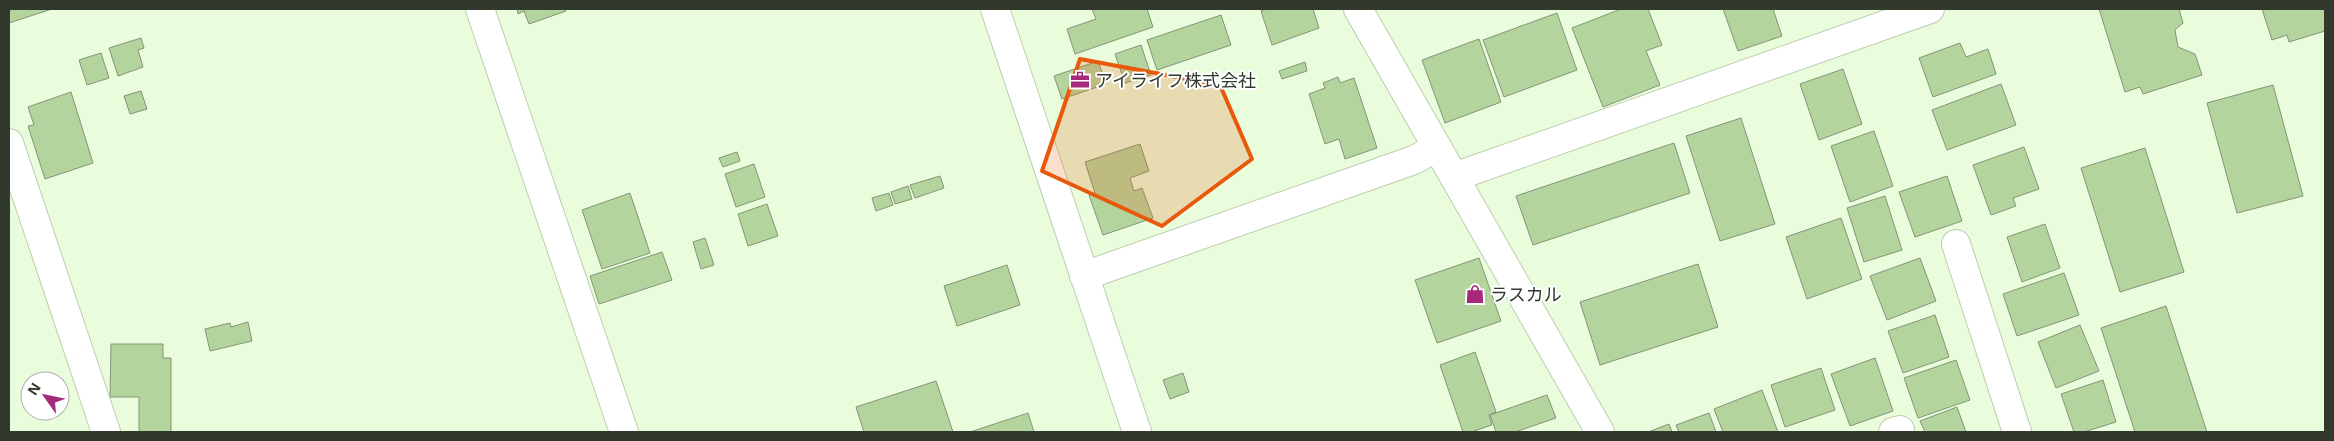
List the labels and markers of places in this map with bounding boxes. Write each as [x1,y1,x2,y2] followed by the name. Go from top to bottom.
[1095,68,1256,92] place label: アイライフ株式会社
[1069,69,1091,91] office icon: アイライフ株式会社
[1490,282,1562,306] place label: ラスカル
[1464,283,1486,305] shop icon: ラスカル

